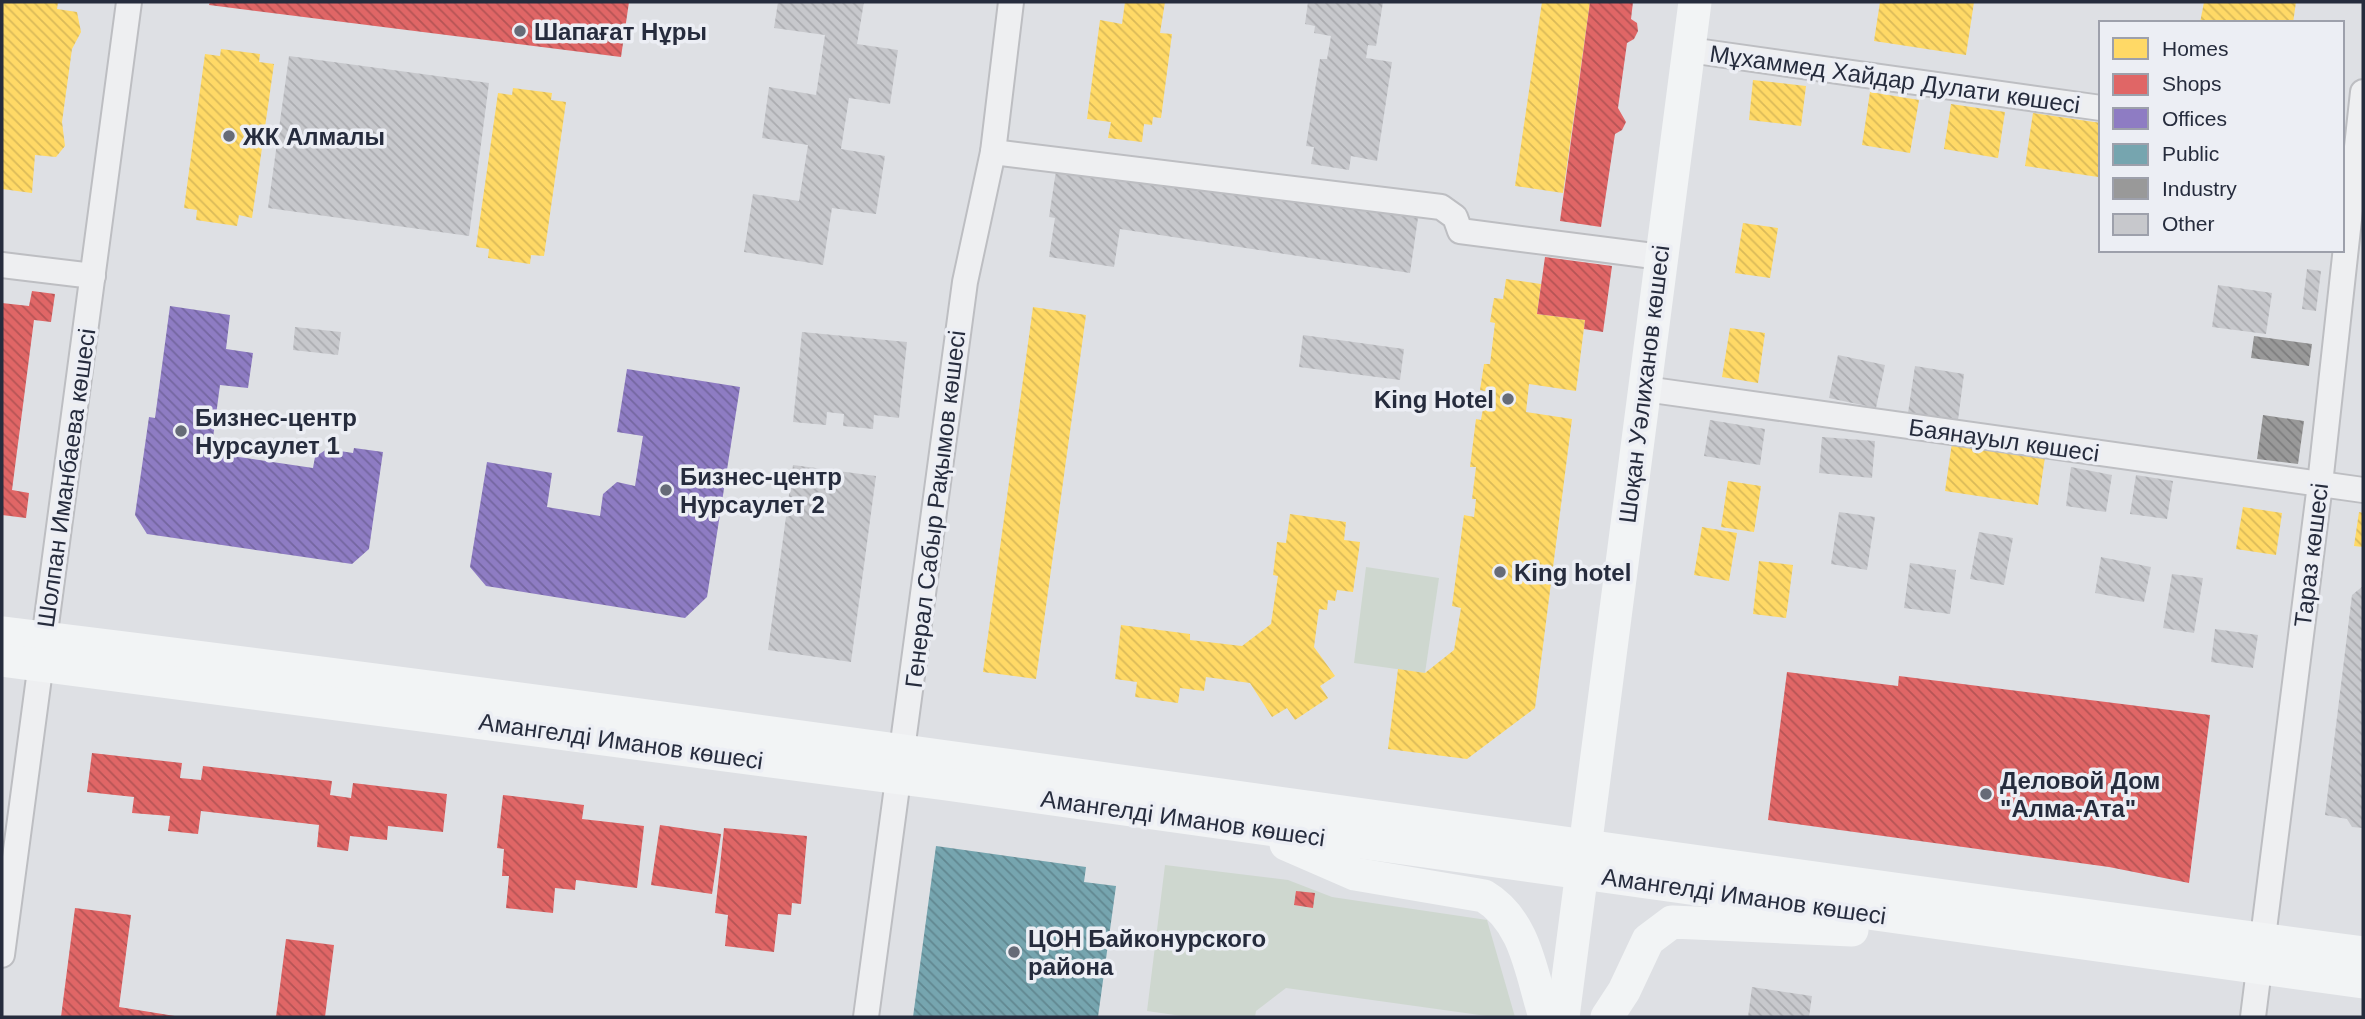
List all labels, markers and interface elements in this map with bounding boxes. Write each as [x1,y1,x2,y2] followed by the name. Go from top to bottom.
[534,18,707,45] place label: Шапағат Нұры
[2099,21,2344,252] legend
[512,23,528,39] marker: Шапағат Нұры
[2162,37,2229,60] text: Homes
[1708,40,2082,118] street label: Мұхаммед Хайдар Дулати көшесі
[2162,72,2222,95] text: Shops
[2162,107,2227,130] text: Offices
[242,123,385,150] place label: ЖК Алмалы
[221,128,237,144] marker: ЖК Алмалы
[2162,142,2219,165] text: Public
[2162,177,2237,200] text: Industry
[2162,212,2215,235] text: Other
[1614,243,1674,525] street label: Шоқан Уәлиханов көшесі
[32,327,100,629] street label: Шолпан Иманбаева көшесі
[900,329,970,689] street label: Генерал Сабыр Рақымов көшесі
[1374,386,1494,413] place label: King Hotel
[1500,391,1516,407] marker: King Hotel
[195,404,357,459] place label: Бизнес-центр Нурсаулет 1
[1907,413,2101,467] street label: Баянауыл көшесі
[173,423,189,439] marker: Бизнес-центр Нурсаулет 1
[680,463,842,518] place label: Бизнес-центр Нурсаулет 2
[2289,481,2333,629] street label: Тараз көшесі
[658,482,674,498] marker: Бизнес-центр Нурсаулет 2
[1514,559,1631,586] place label: King hotel
[1492,564,1508,580] marker: King hotel
[477,708,765,774] street label: Амангелді Иманов көшесі
[2000,767,2160,822] place label: Деловой Дом "Алма-Ата"
[1039,785,1327,851] street label: Амангелді Иманов көшесі
[1978,786,1994,802] marker: Деловой Дом "Алма-Ата"
[1600,863,1888,929] street label: Амангелді Иманов көшесі
[1028,925,1266,980] place label: ЦОН Байконурского района
[1006,944,1022,960] marker: ЦОН Байконурского района

